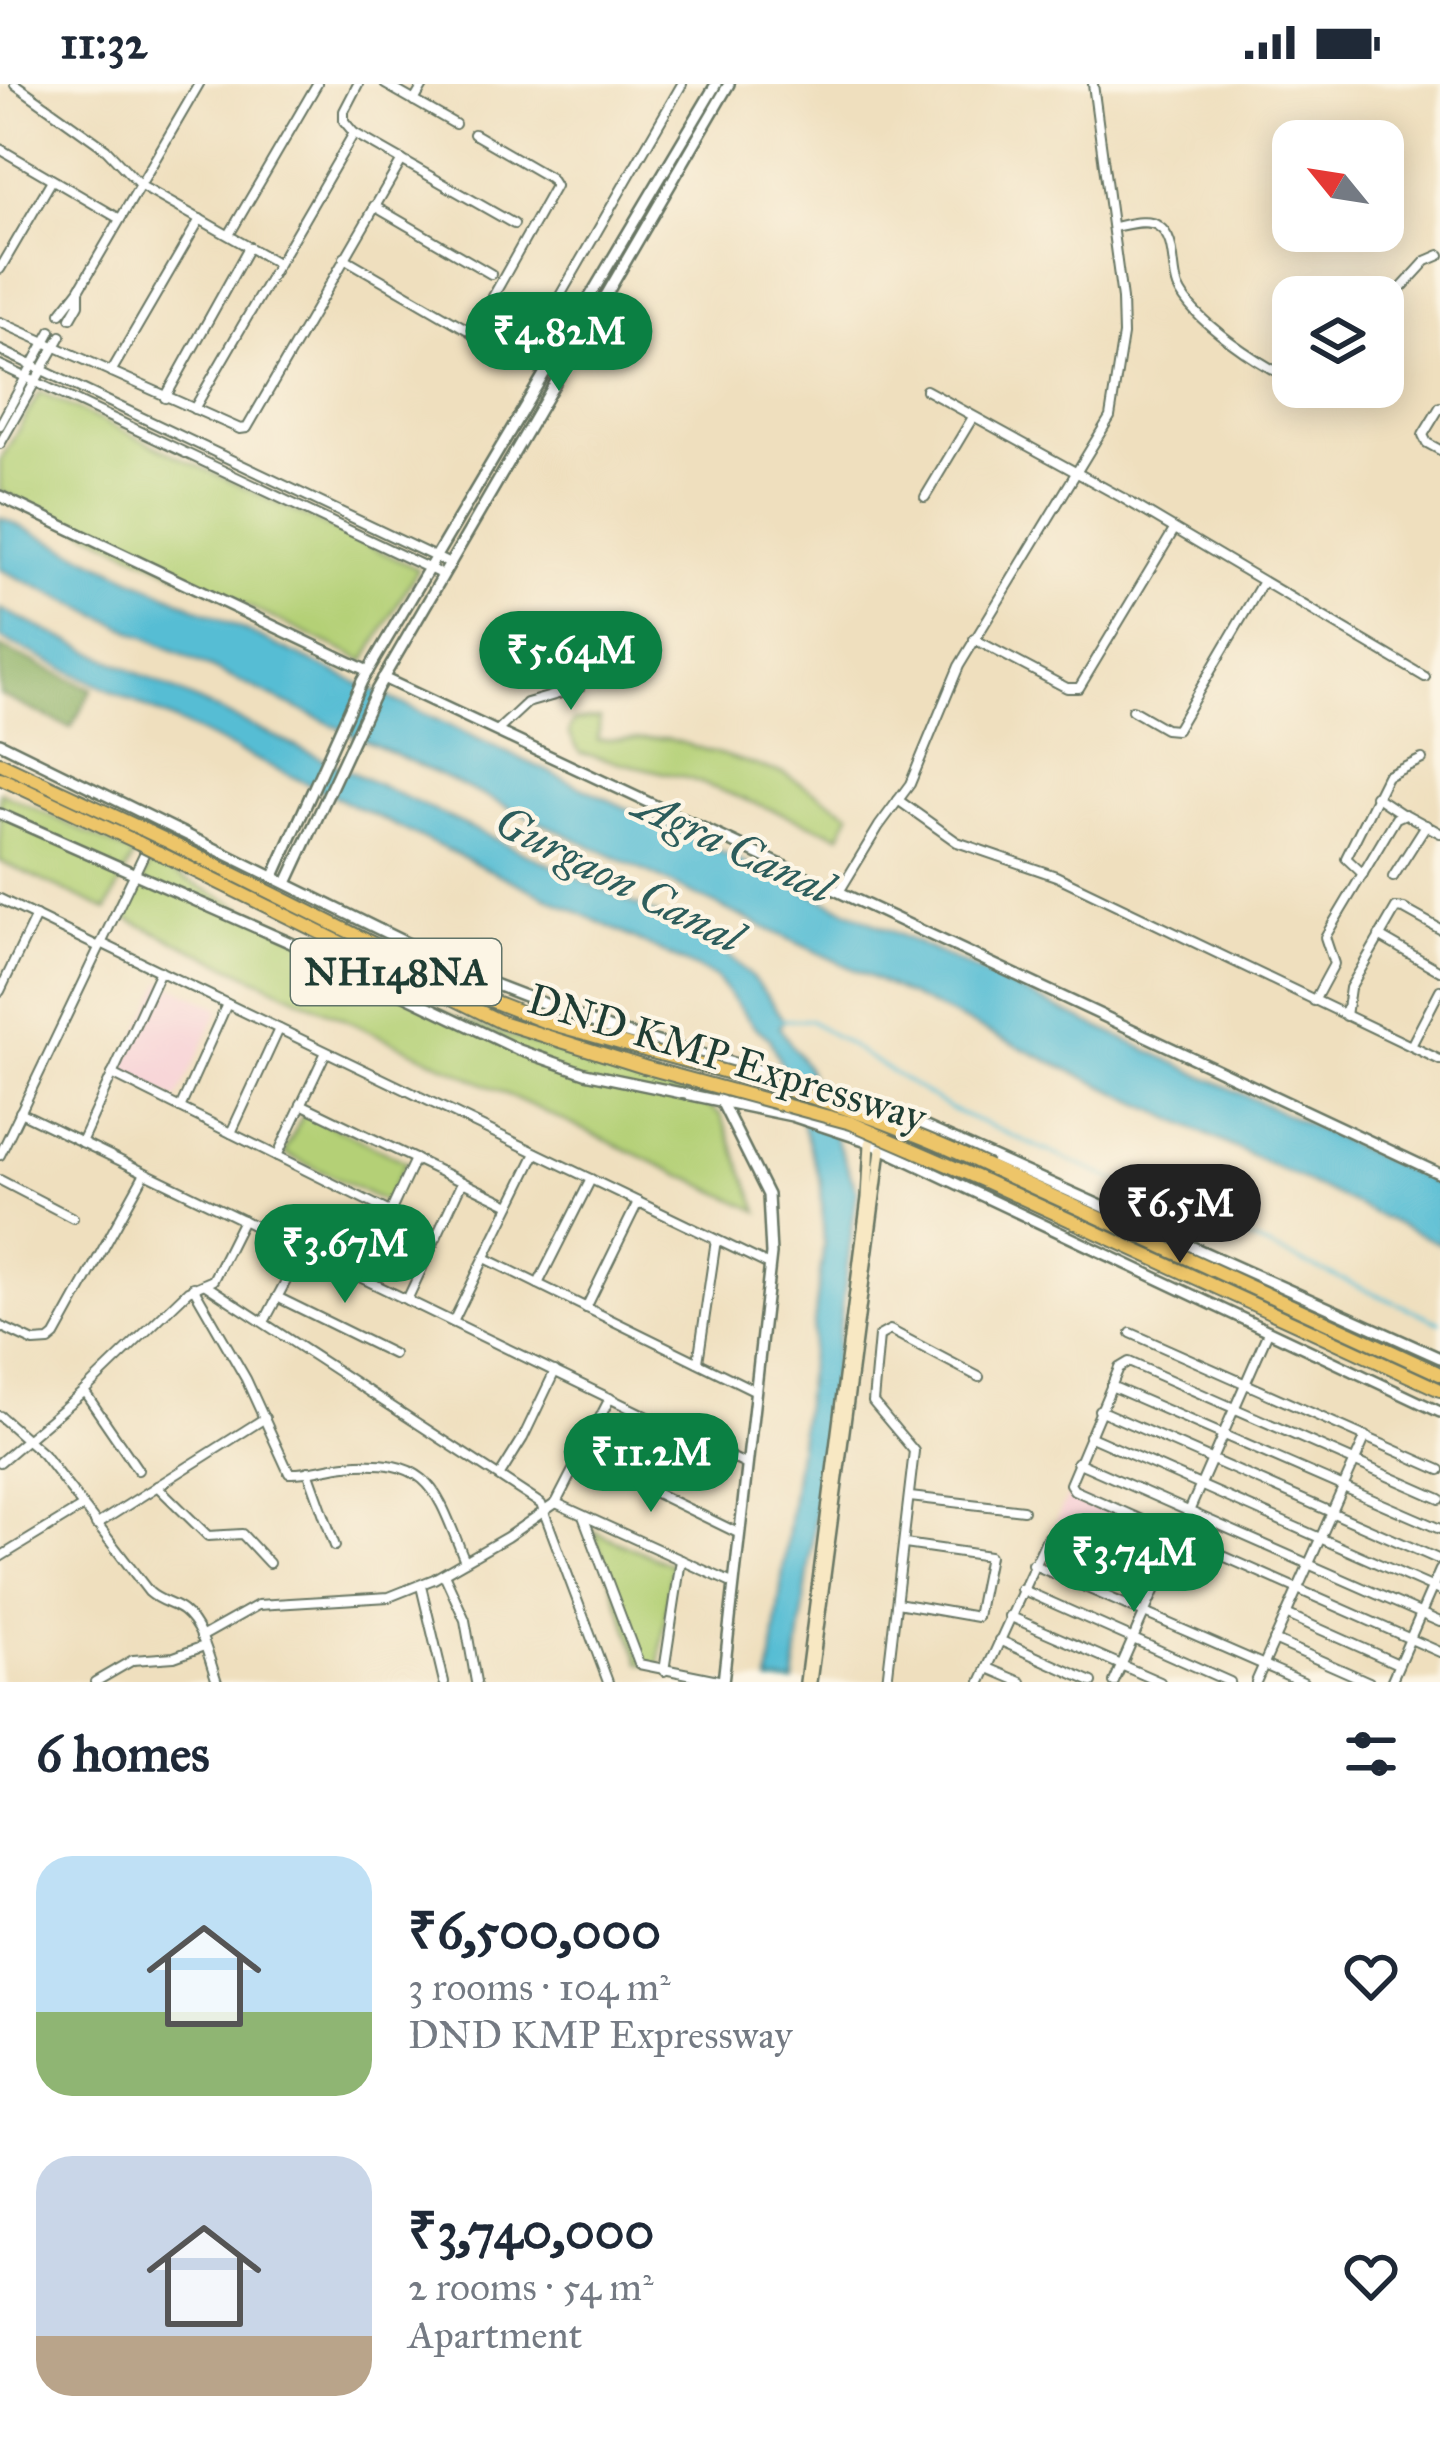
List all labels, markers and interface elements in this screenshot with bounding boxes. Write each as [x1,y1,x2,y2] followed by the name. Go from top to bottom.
[60,15,147,70] text: 11:32
[1272,120,1404,252] north arrow
[1272,120,1404,408] map controls
[1272,276,1404,408] button: layers
[461,292,657,394] pin: ₹4.82M
[492,307,626,355] text: ₹4.82M
[473,611,669,713] pin: ₹5.64M
[506,626,636,674] text: ₹5.64M
[623,775,845,917] water label: Agra Canal
[486,793,755,967] water label: Gurgaon Canal
[291,939,501,1005] road number: NH148NA
[521,973,934,1144] street label: DND KMP Expressway
[1096,1164,1264,1266] pin: ₹6.5M
[1126,1179,1234,1227] text: ₹6.5M
[247,1204,443,1306] pin: ₹3.67M
[281,1219,409,1267] text: ₹3.67M
[553,1413,749,1515] pin: ₹11.2M
[591,1428,711,1476] text: ₹11.2M
[1036,1513,1232,1615] pin: ₹3.74M
[1071,1528,1197,1576] text: ₹3.74M
[1338,1721,1404,1787] icon: filters
[36,1723,210,1785] text: 6 homes
[408,1900,661,1962] text: ₹6,500,000
[132,1904,276,2048] icon: home
[1338,1943,1404,2009] icon: heart
[408,1963,671,2011] text: 3 rooms · 104 m²
[408,2011,792,2059] text: DND KMP Expressway
[408,2200,654,2262] text: ₹3,740,000
[132,2204,276,2348] icon: home
[1338,2243,1404,2309] icon: heart
[408,2263,653,2311] text: 2 rooms · 54 m²
[408,2311,582,2359] text: Apartment

